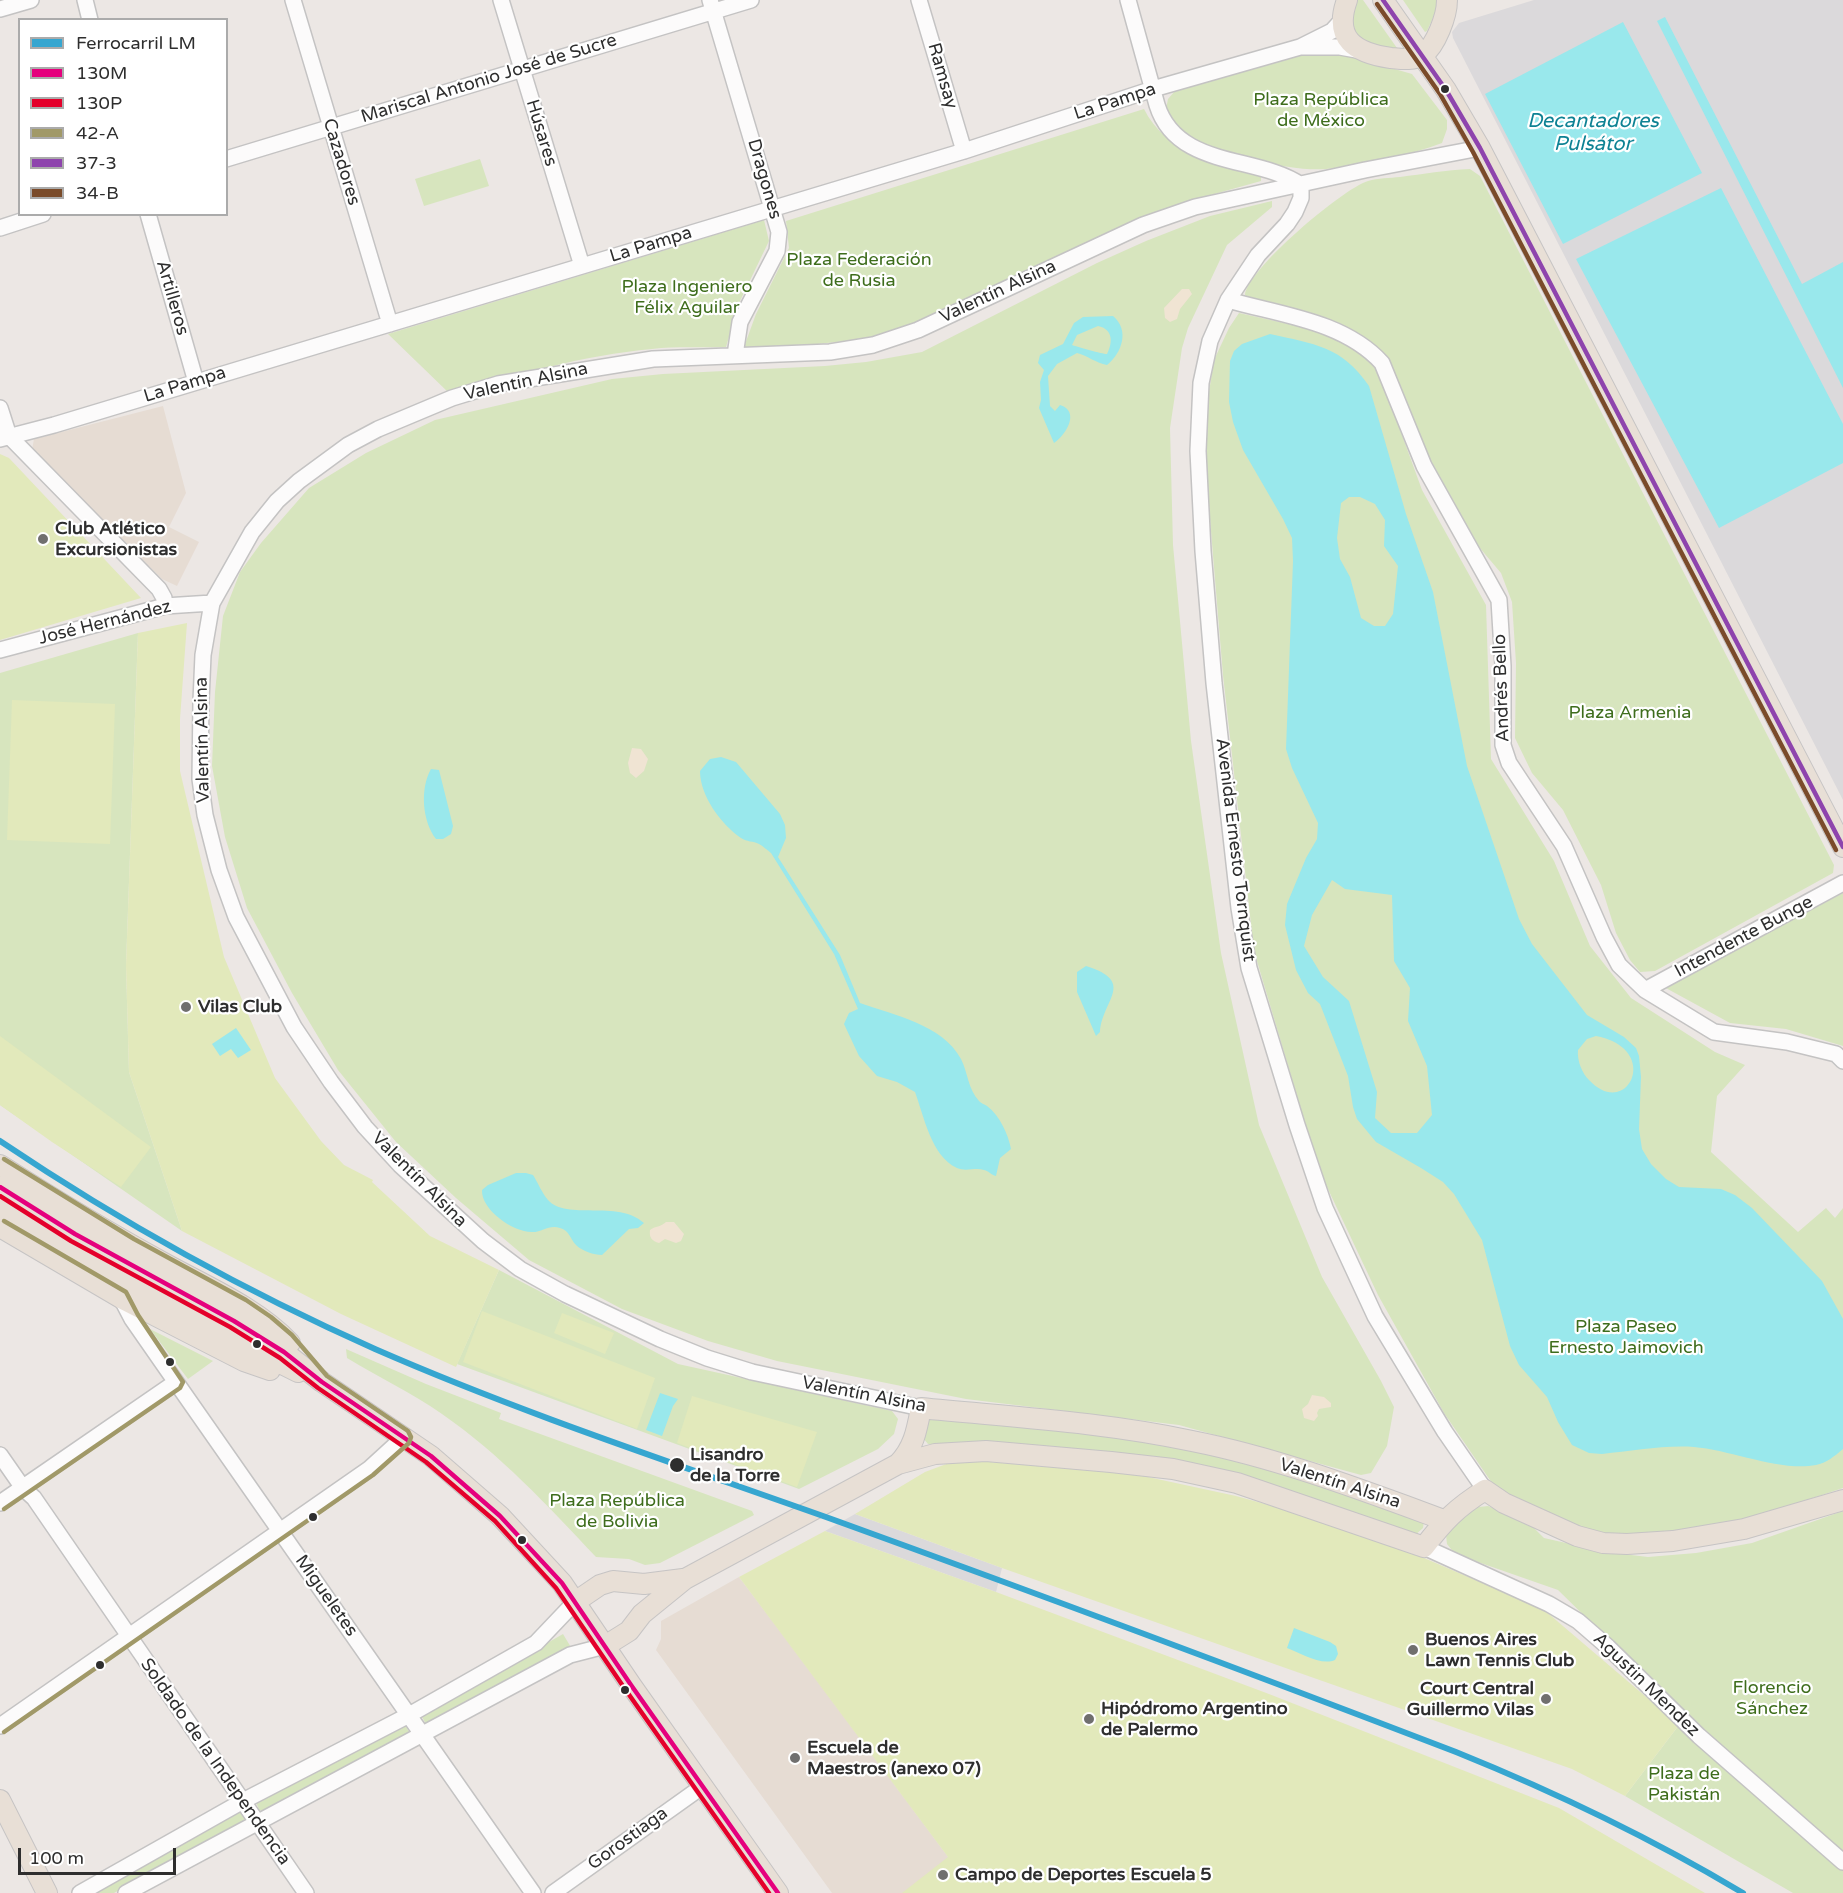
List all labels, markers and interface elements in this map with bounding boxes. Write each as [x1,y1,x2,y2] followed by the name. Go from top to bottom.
[18,18,228,216] legend
[358,30,620,128] street label: Mariscal Antonio José de Sucre
[76,32,196,54] text: Ferrocarril LM
[922,40,962,112] street label: Ramsay
[76,62,127,84] text: 130M
[1071,79,1159,125] street label: La Pampa
[1439,83,1451,95] unlabelled marker
[1253,89,1389,132] park label: Plaza República de México
[76,92,122,114] text: 130P
[521,97,561,169] street label: Húsares
[1527,110,1659,157] water label: Decantadores Pulsátor
[318,116,364,208] street label: Cazadores
[76,122,119,144] text: 42-A
[742,136,786,222] street label: Dragones
[76,152,117,174] text: 37-3
[76,182,119,204] text: 34-B
[607,222,695,268] street label: La Pampa
[786,249,932,292] park label: Plaza Federación de Rusia
[936,256,1060,328] street label: Valentín Alsina
[151,258,193,338] street label: Artilleros
[621,276,753,318] park label: Plaza Ingeniero Félix Aguilar
[462,358,590,406] street label: Valentín Alsina
[141,362,229,408] street label: La Pampa
[55,518,177,560] place label: Club Atlético Excursionistas
[36,532,50,546] marker: Club Atlético Excursionistas
[36,596,174,650] street label: José Hernández
[1489,634,1515,742] street label: Andrés Bello
[191,677,215,803] street label: Valentín Alsina
[1569,702,1691,724] park label: Plaza Armenia
[1211,737,1259,963] street label: Avenida Ernesto Tornquist
[1671,891,1817,983] street label: Intendente Bunge
[198,996,282,1018] place label: Vilas Club
[179,1000,193,1014] marker: Vilas Club
[367,1128,471,1232] street label: Valentín Alsina
[1548,1316,1704,1358] park label: Plaza Paseo Ernesto Jaimovich
[251,1338,263,1350] unlabelled marker
[164,1356,176,1368] unlabelled marker
[800,1372,928,1418] street label: Valentín Alsina
[690,1444,780,1486] place label: Lisandro de la Torre
[1277,1454,1403,1514] street label: Valentín Alsina
[668,1456,686,1474] marker: Lisandro de la Torre
[549,1490,685,1532] park label: Plaza República de Bolivia
[307,1511,319,1523] unlabelled marker
[516,1534,528,1546] unlabelled marker
[290,1551,362,1641] street label: Migueletes
[1425,1629,1574,1672] place label: Buenos Aires Lawn Tennis Club
[1588,1629,1704,1741] street label: Agustin Mendez
[1406,1643,1420,1657] marker: Buenos Aires Lawn Tennis Club
[135,1655,295,1869] street label: Soldado de la Independencia
[94,1659,106,1671] unlabelled marker
[1732,1677,1812,1720] park label: Florencio Sánchez
[1407,1678,1534,1720] place label: Court Central Guillermo Vilas
[619,1684,631,1696] unlabelled marker
[1539,1692,1553,1706] marker: Court Central Guillermo Vilas
[1101,1698,1288,1740] place label: Hipódromo Argentino de Palermo
[1082,1712,1096,1726] marker: Hipódromo Argentino de Palermo
[807,1737,981,1780] place label: Escuela de Maestros (anexo 07)
[788,1751,802,1765] marker: Escuela de Maestros (anexo 07)
[1648,1763,1720,1806] park label: Plaza de Pakistán
[584,1803,672,1875] street label: Gorostiaga
[21,1836,178,1874] scale bar
[29,1847,84,1869] text: 100 m
[955,1864,1212,1886] place label: Campo de Deportes Escuela 5
[936,1868,950,1882] marker: Campo de Deportes Escuela 5

